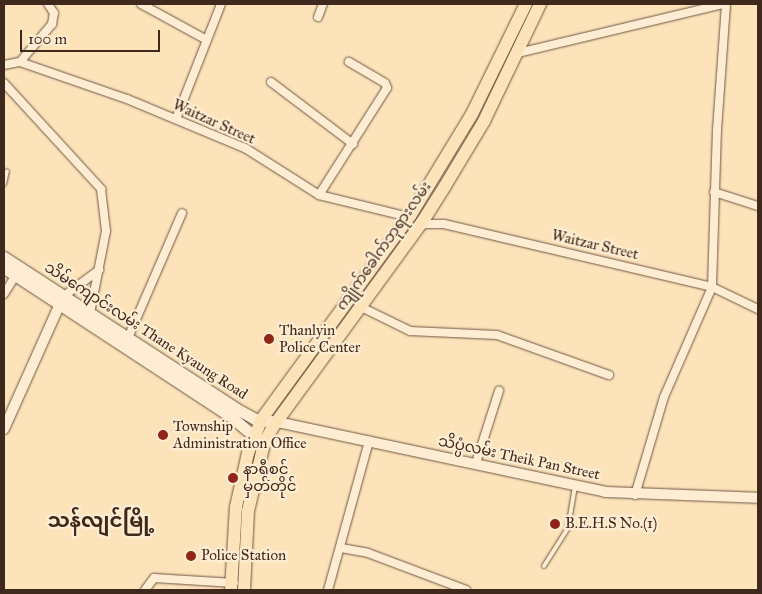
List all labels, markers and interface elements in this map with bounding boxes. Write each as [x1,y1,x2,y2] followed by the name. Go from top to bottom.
[22,20,162,52] scale bar
[28,30,67,48] text: 100 m
[170,96,258,148] street label: Waitzar Street
[333,178,435,314] street label: ကျိုက်ခေါက်ဘုရားလမ်း
[550,226,640,264] street label: Waitzar Street
[41,259,251,403] street label: သိမ်ကျောင်းလမ်း Thane Kyaung Road
[279,321,360,356] place label: Thanlyin Police Center
[263,333,275,345] marker: Thanlyin Police Center
[173,417,307,452] place label: Township Administration Office
[157,429,169,441] marker: Township Administration Office
[436,432,602,484] street label: သိပ္ပံလမ်း Theik Pan Street
[243,460,297,495] place label: နာရီစင် မှတ်တိုင်
[227,472,239,484] marker: နာရီစင် မှတ်တိုင်
[48,508,154,532] district label: သန်လျင်မြို့
[565,515,657,533] place label: B.E.H.S No.(1)
[549,518,561,530] marker: B.E.H.S No.(1)
[201,547,286,565] place label: Police Station
[185,550,197,562] marker: Police Station

